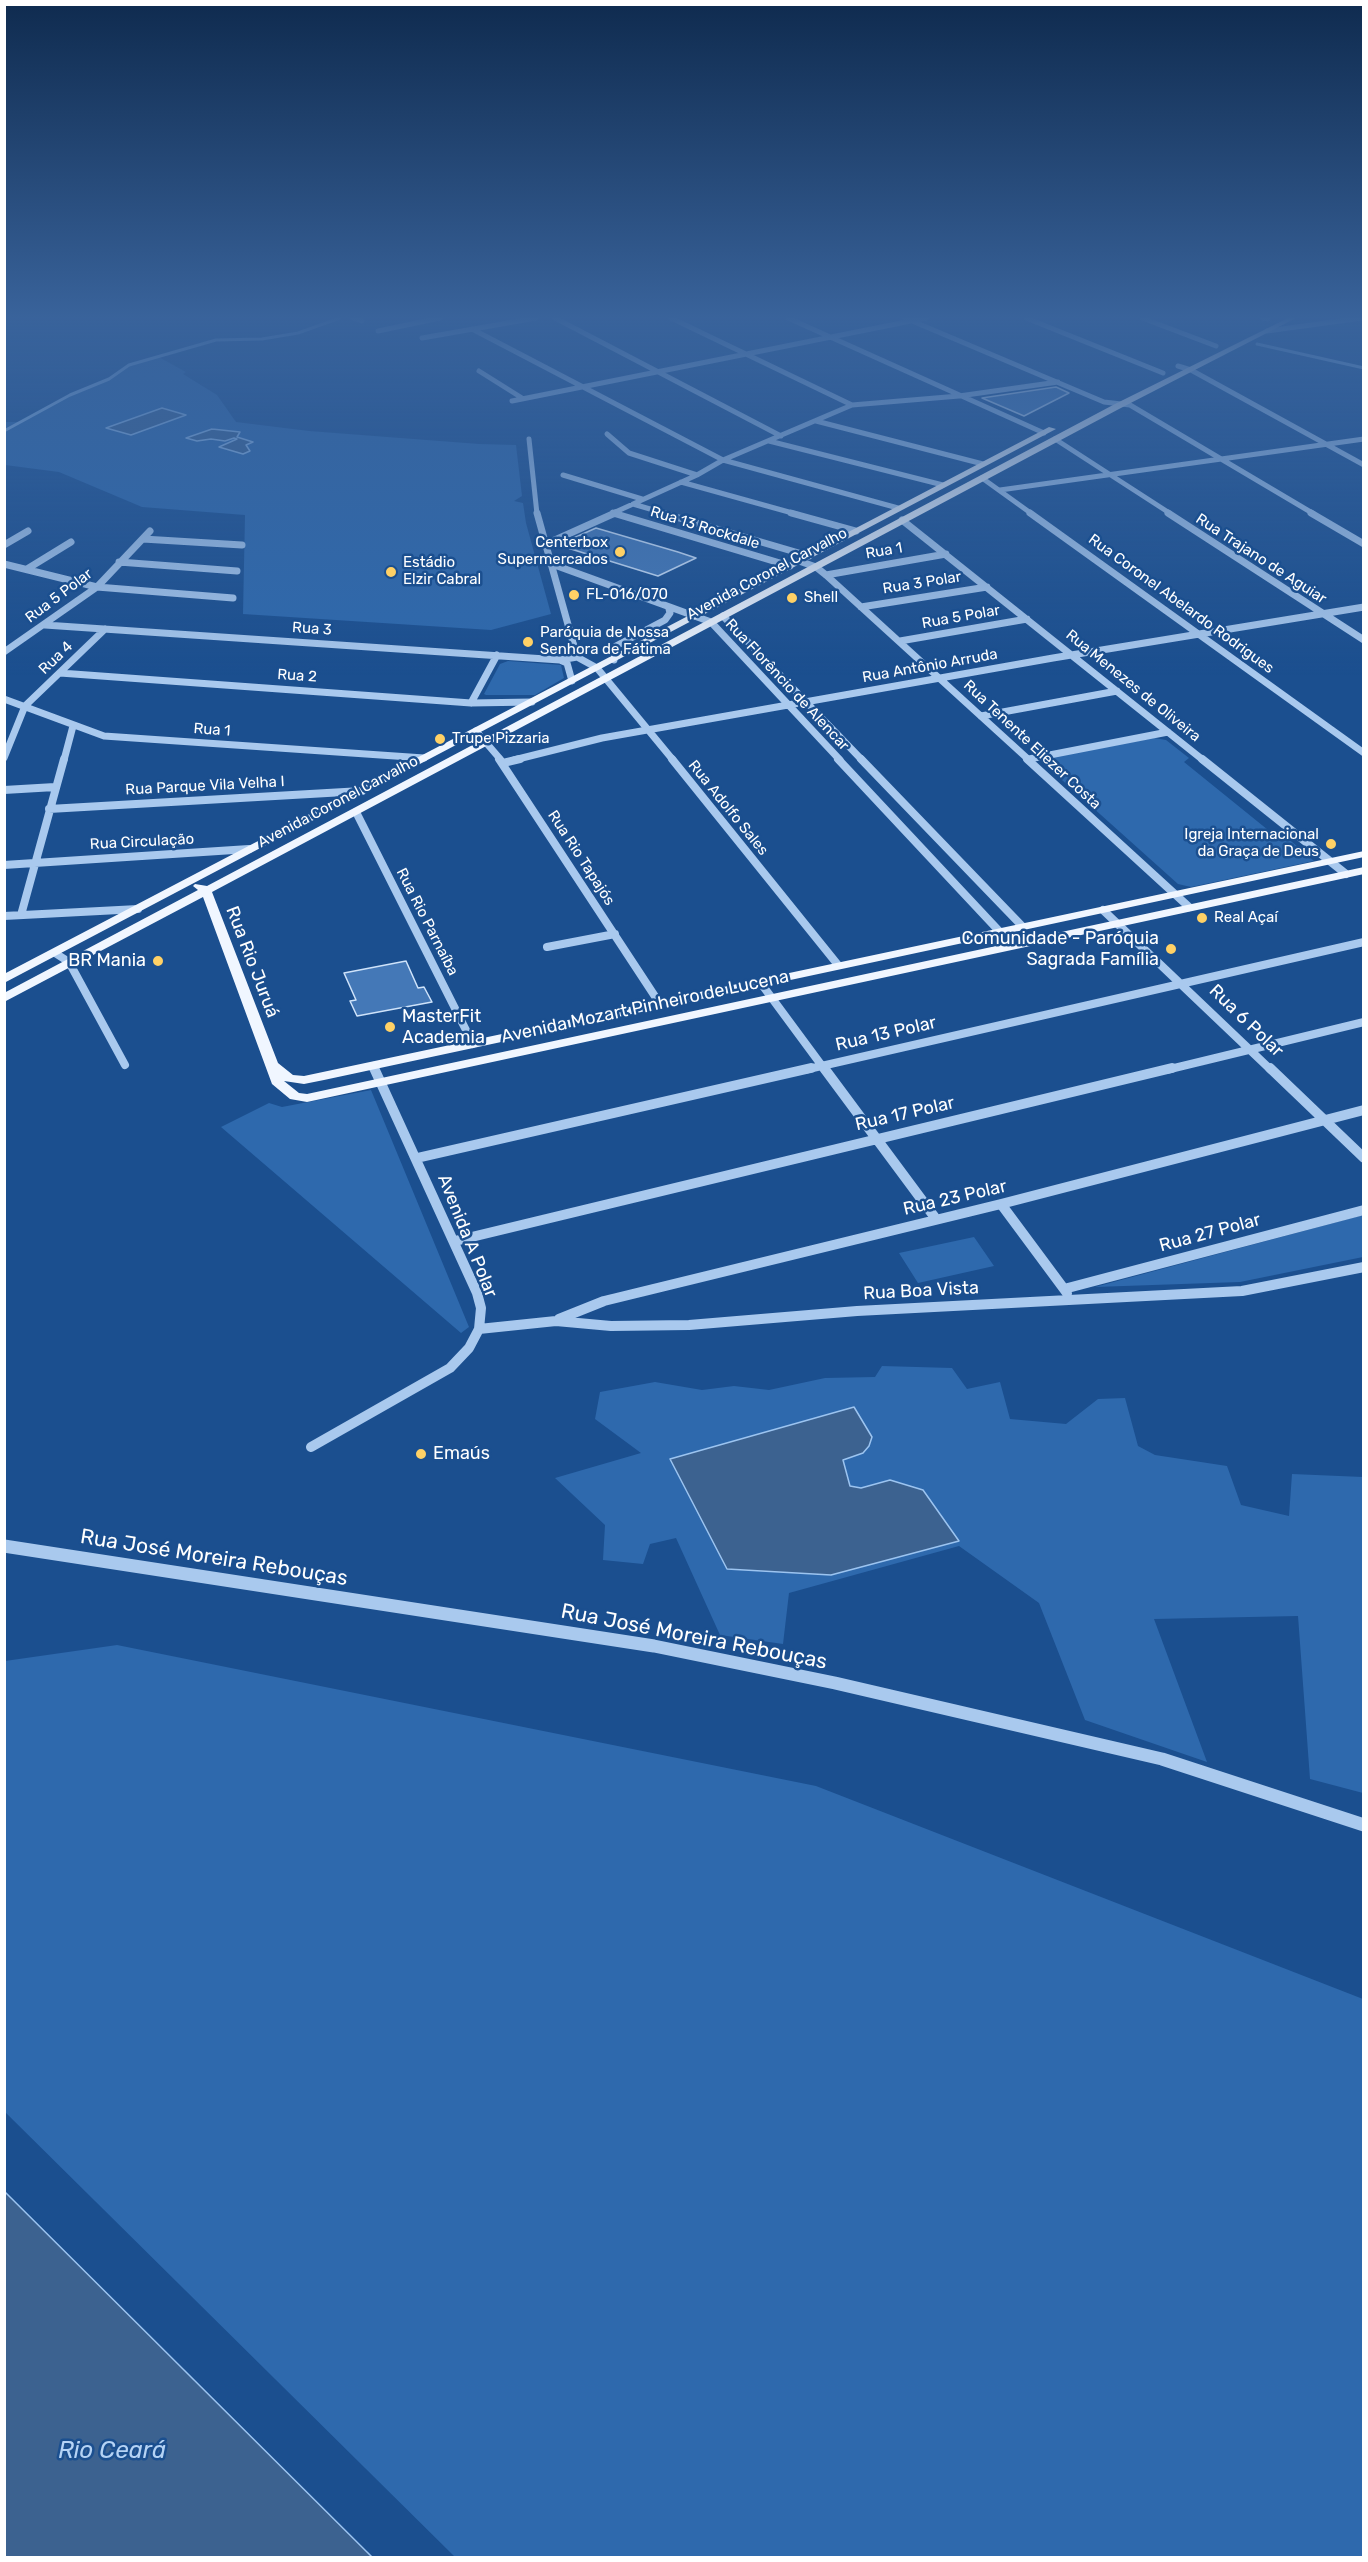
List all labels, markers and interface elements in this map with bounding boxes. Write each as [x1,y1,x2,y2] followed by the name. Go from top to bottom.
[648,503,762,553] street label: Rua 13 Rockdale
[1192,510,1330,608] street label: Rua Trajano de Aguiar
[684,524,850,624] street label: Avenida Coronel Carvalho
[1085,531,1277,677] street label: Rua Coronel Abelardo Rodrigues
[498,534,608,569] place label: Centerbox Supermercados
[864,539,904,563] street label: Rua 1
[613,545,627,559] marker: Centerbox Supermercados
[403,554,481,589] place label: Estádio Elzir Cabral
[22,565,96,627] street label: Rua 5 Polar
[384,565,398,579] marker: Estádio Elzir Cabral
[881,568,963,598] street label: Rua 3 Polar
[586,586,668,604] place label: FL-016/070
[567,588,581,602] marker: FL-016/070
[804,589,838,607] place label: Shell
[785,591,799,605] marker: Shell
[920,601,1002,633] street label: Rua 5 Polar
[721,615,853,755] street label: Rua Florêncio de Alencar
[292,619,332,639] street label: Rua 3
[540,624,671,659] place label: Paróquia de Nossa Senhora de Fátima
[1062,626,1204,746] street label: Rua Menezes de Oliveira
[521,635,535,649] marker: Paróquia de Nossa Senhora de Fátima
[35,638,77,678] street label: Rua 4
[861,645,999,687] street label: Rua Antônio Arruda
[277,666,317,686] street label: Rua 2
[960,677,1104,813] street label: Rua Tenente Eliezer Costa
[193,720,231,740] street label: Rua 1
[452,730,550,748] place label: Trupe Pizzaria
[433,732,447,746] marker: Trupe Pizzaria
[255,752,421,852] street label: Avenida Coronel Carvalho
[684,757,772,859] street label: Rua Adolfo Sales
[125,773,285,799] street label: Rua Parque Vila Velha I
[544,807,618,909] street label: Rua Rio Tapajós
[1184,826,1319,861] place label: Igreja Internacional da Graça de Deus
[89,830,195,854] street label: Rua Circulação
[1324,837,1338,851] marker: Igreja Internacional da Graça de Deus
[392,865,462,979] street label: Rua Rio Parnaíba
[221,903,283,1021] street label: Rua Rio Juruá
[1214,909,1278,927] place label: Real Açaí
[1195,911,1209,925] marker: Real Açaí
[961,928,1159,970] place label: Comunidade - Paróquia Sagrada Família
[1164,942,1178,956] marker: Comunidade - Paróquia Sagrada Família
[68,950,146,972] place label: BR Mania
[151,954,165,968] marker: BR Mania
[499,966,791,1048] street label: Avenida Mozart Pinheiro de Lucena
[1204,980,1288,1062] street label: Rua 6 Polar
[402,1006,485,1048] place label: MasterFit Academia
[833,1012,939,1056] street label: Rua 13 Polar
[383,1020,397,1034] marker: MasterFit Academia
[853,1092,957,1136] street label: Rua 17 Polar
[432,1171,502,1301] street label: Avenida A Polar
[901,1176,1009,1220] street label: Rua 23 Polar
[1157,1209,1263,1257] street label: Rua 27 Polar
[863,1277,979,1305] street label: Rua Boa Vista
[433,1443,490,1465] place label: Emaús
[414,1447,428,1461] marker: Emaús
[78,1524,350,1592] street label: Rua José Moreira Rebouças
[559,1599,829,1675] street label: Rua José Moreira Rebouças
[58,2437,166,2465] water label: Rio Ceará

